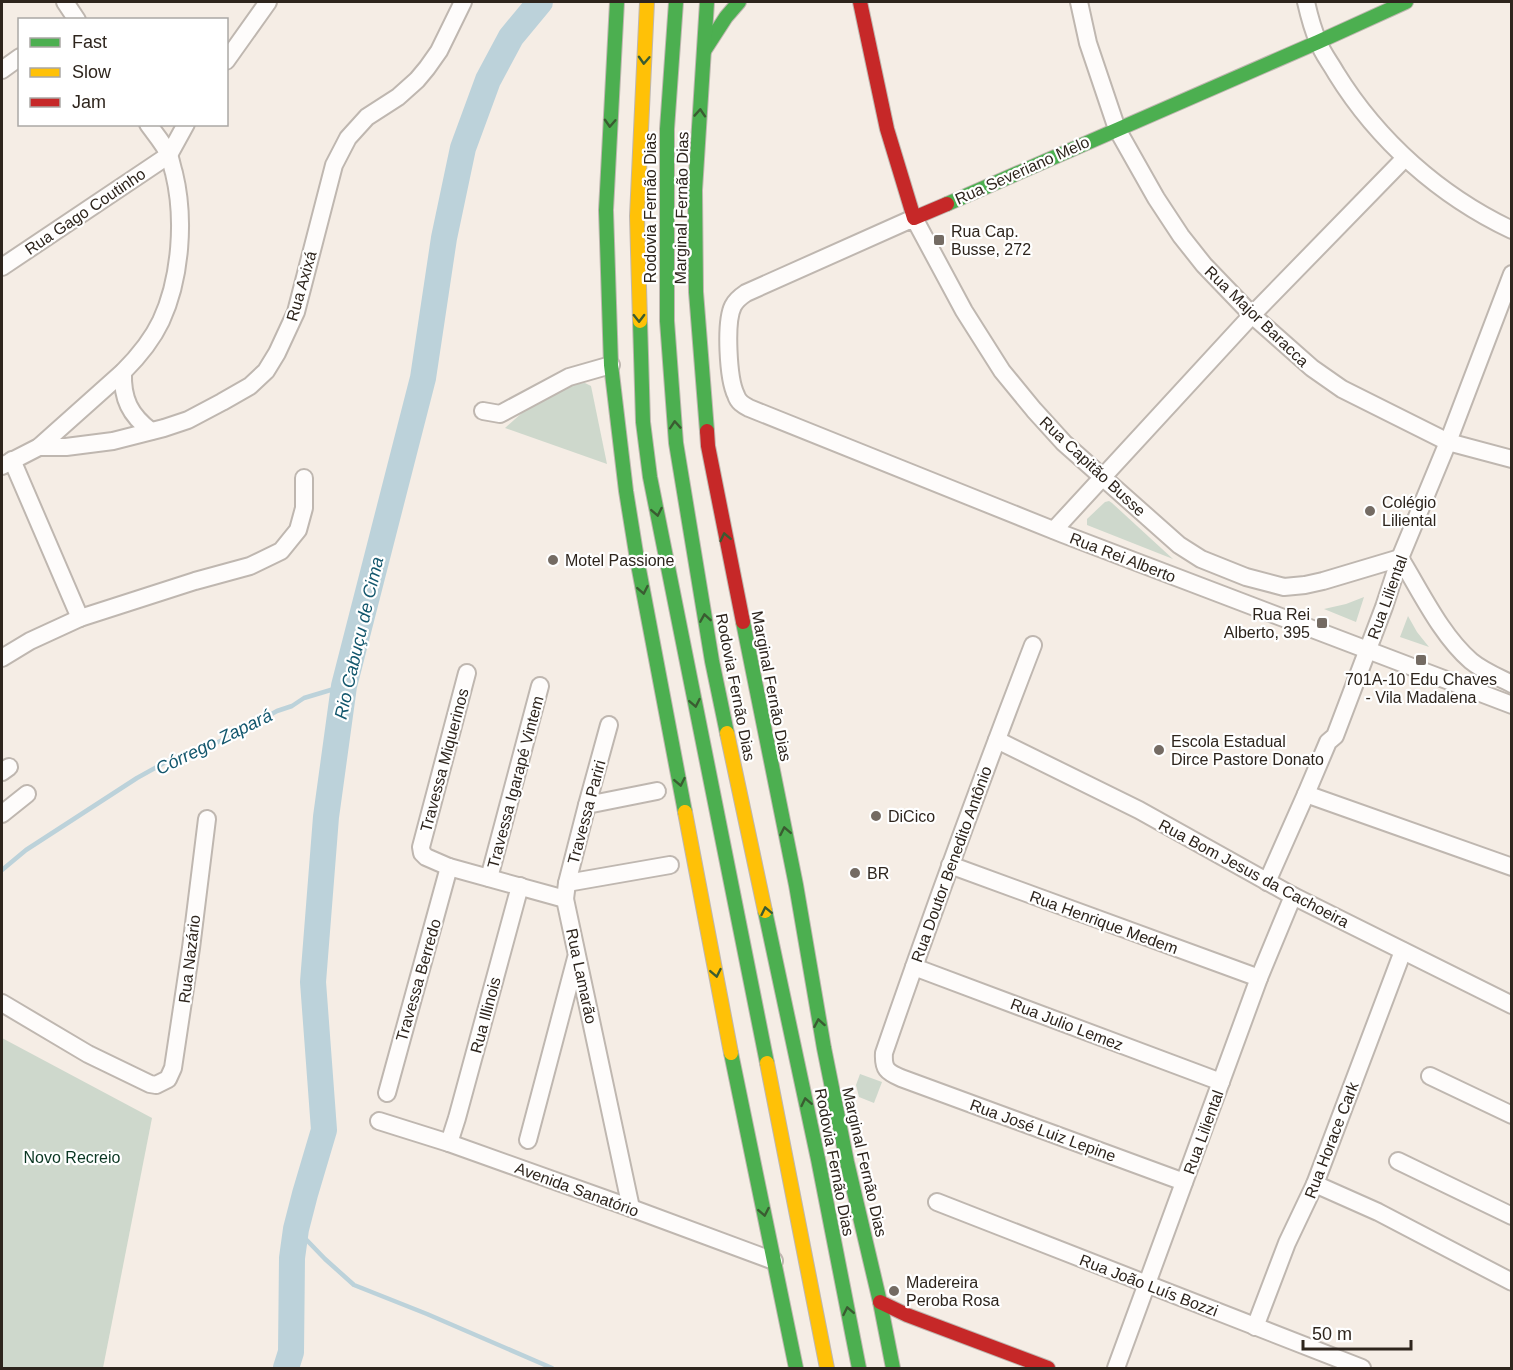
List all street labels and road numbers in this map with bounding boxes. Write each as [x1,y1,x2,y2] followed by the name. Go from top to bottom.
[672,131,691,285] street label: Marginal Fernão Dias
[642,133,659,283] street label: Rodovia Fernão Dias
[953,133,1092,208] street label: Rua Severiano Melo
[22,165,149,258] street label: Rua Gago Coutinho
[283,249,320,323] street label: Rua Axixá
[1201,263,1312,370] street label: Rua Major Baracca
[1036,413,1149,520] street label: Rua Capitão Busse
[1067,529,1178,586] street label: Rua Rei Alberto
[1364,553,1411,641] street label: Rua Liliental
[749,609,794,763] street label: Marginal Fernão Dias
[713,612,758,762] street label: Rodovia Fernão Dias
[417,686,472,834] street label: Travessa Miquerinos
[484,694,547,870] street label: Travessa Igarapé Vintem
[564,758,609,866] street label: Travessa Pariri
[908,764,995,964] street label: Rua Doutor Benedito Antônio
[1156,816,1352,931] street label: Rua Bom Jesus da Cachoeira
[1027,888,1180,957] street label: Rua Henrique Medem
[176,914,203,1004] street label: Rua Nazário
[393,917,444,1043] street label: Travessa Berredo
[563,927,600,1025] street label: Rua Lamarão
[467,975,504,1055] street label: Rua Illinois
[1008,995,1125,1054] street label: Rua Julio Lemez
[1301,1079,1362,1201] street label: Rua Horace Cark
[839,1086,890,1239] street label: Marginal Fernão Dias
[812,1087,857,1237] street label: Rodovia Fernão Dias
[1180,1088,1227,1176] street label: Rua Liliental
[968,1096,1118,1165] street label: Rua José Luiz Lepine
[513,1159,641,1220] street label: Avenida Sanatório
[1077,1251,1220,1320] street label: Rua João Luís Bozzi

